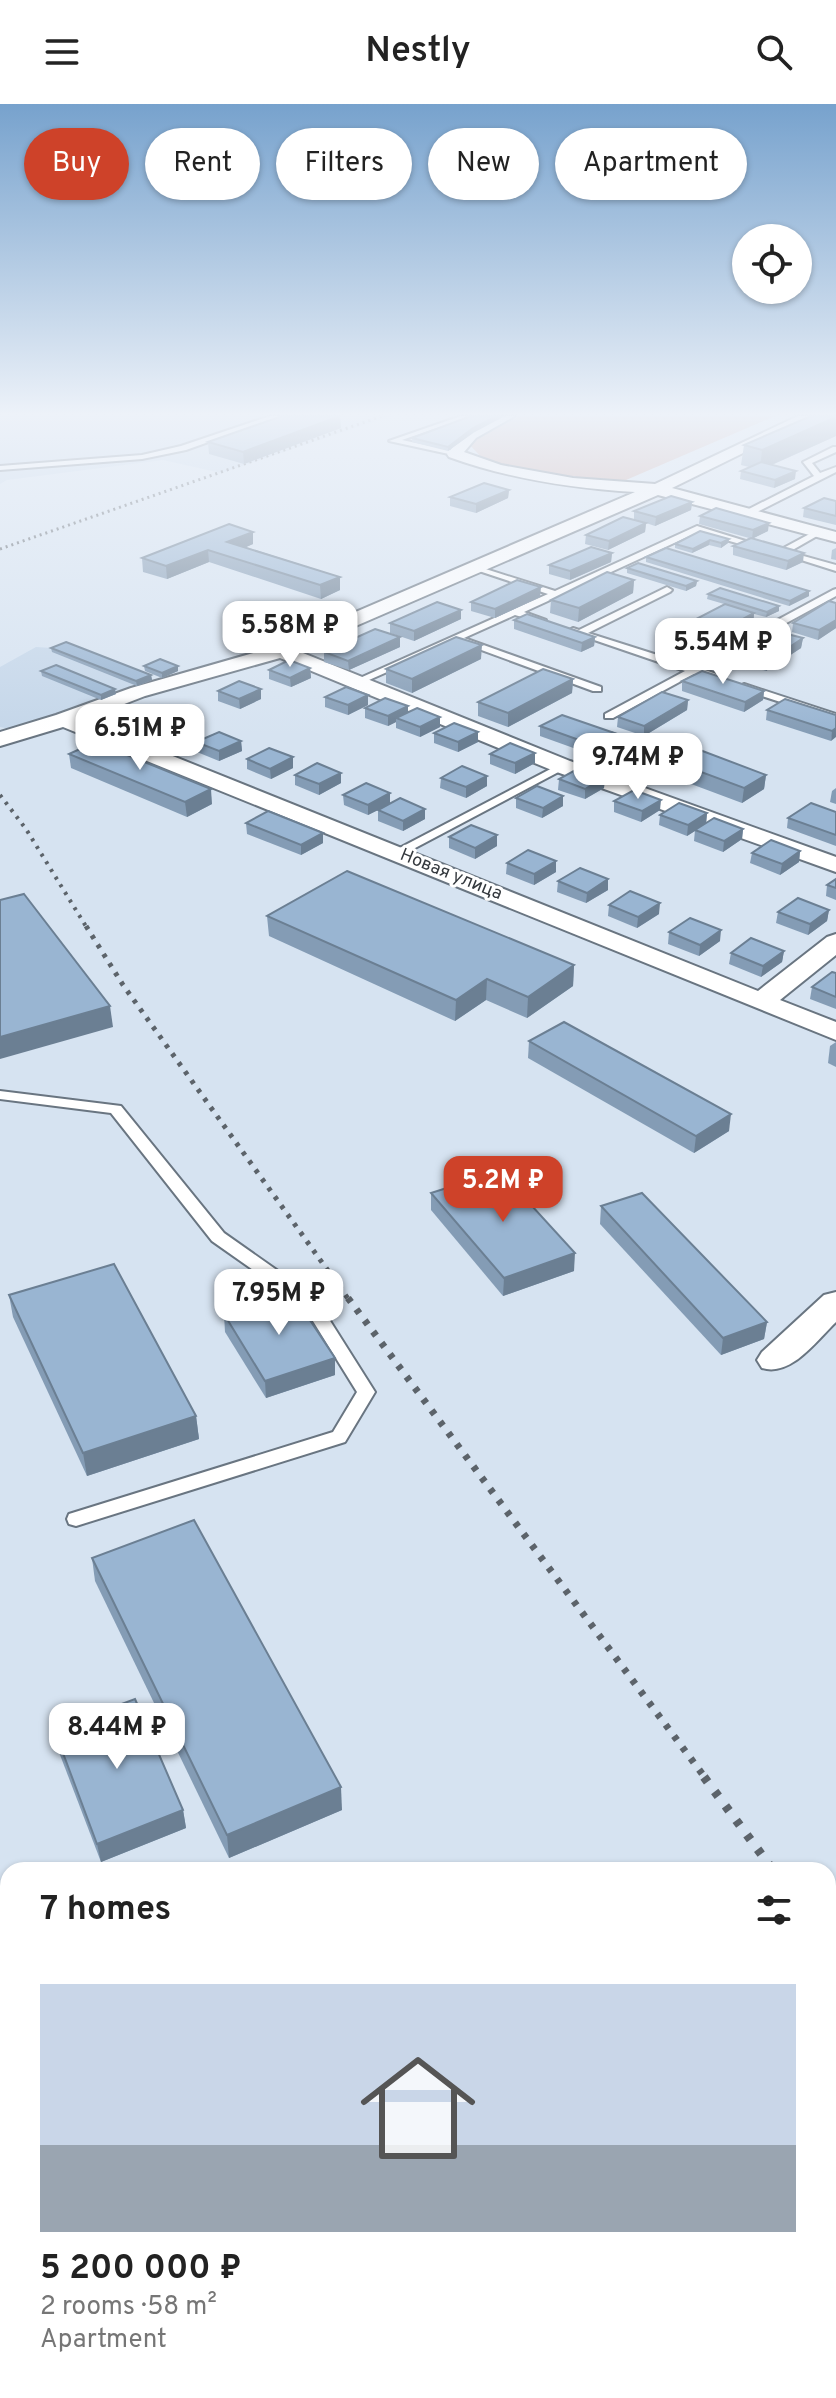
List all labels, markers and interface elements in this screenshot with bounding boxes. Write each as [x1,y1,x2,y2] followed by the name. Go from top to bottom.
[365,29,471,75] text: Nestly
[40,30,84,74] icon: menu
[752,30,796,74] icon: search
[24,128,129,200] chip: Buy
[145,128,260,200] chip: Rent
[276,128,412,200] chip: Filters
[428,128,539,200] chip: New
[555,128,747,200] chip: Apartment
[732,224,812,304] map controls
[732,224,812,304] button: locate
[216,601,364,669] pin: 5.58M ₽
[241,610,339,643] text: 5.58M ₽
[649,618,797,686] pin: 5.54M ₽
[673,627,773,660] text: 5.54M ₽
[66,704,214,772] pin: 6.51M ₽
[93,713,187,746] text: 6.51M ₽
[564,733,712,801] pin: 9.74M ₽
[591,742,685,775] text: 9.74M ₽
[396,844,506,906] street label: Новая улица
[438,1156,568,1224] pin: 5.2M ₽
[462,1165,544,1198] text: 5.2M ₽
[205,1269,353,1337] pin: 7.95M ₽
[232,1278,326,1311] text: 7.95M ₽
[43,1703,191,1771] pin: 8.44M ₽
[67,1712,167,1745] text: 8.44M ₽
[752,1888,796,1932] icon: filters
[40,1889,171,1932] text: 7 homes
[346,2036,490,2180] icon: home
[40,2248,242,2291] text: 5 200 000 ₽
[40,2291,217,2324] text: 2 rooms · 58 m²
[40,2324,167,2357] text: Apartment

